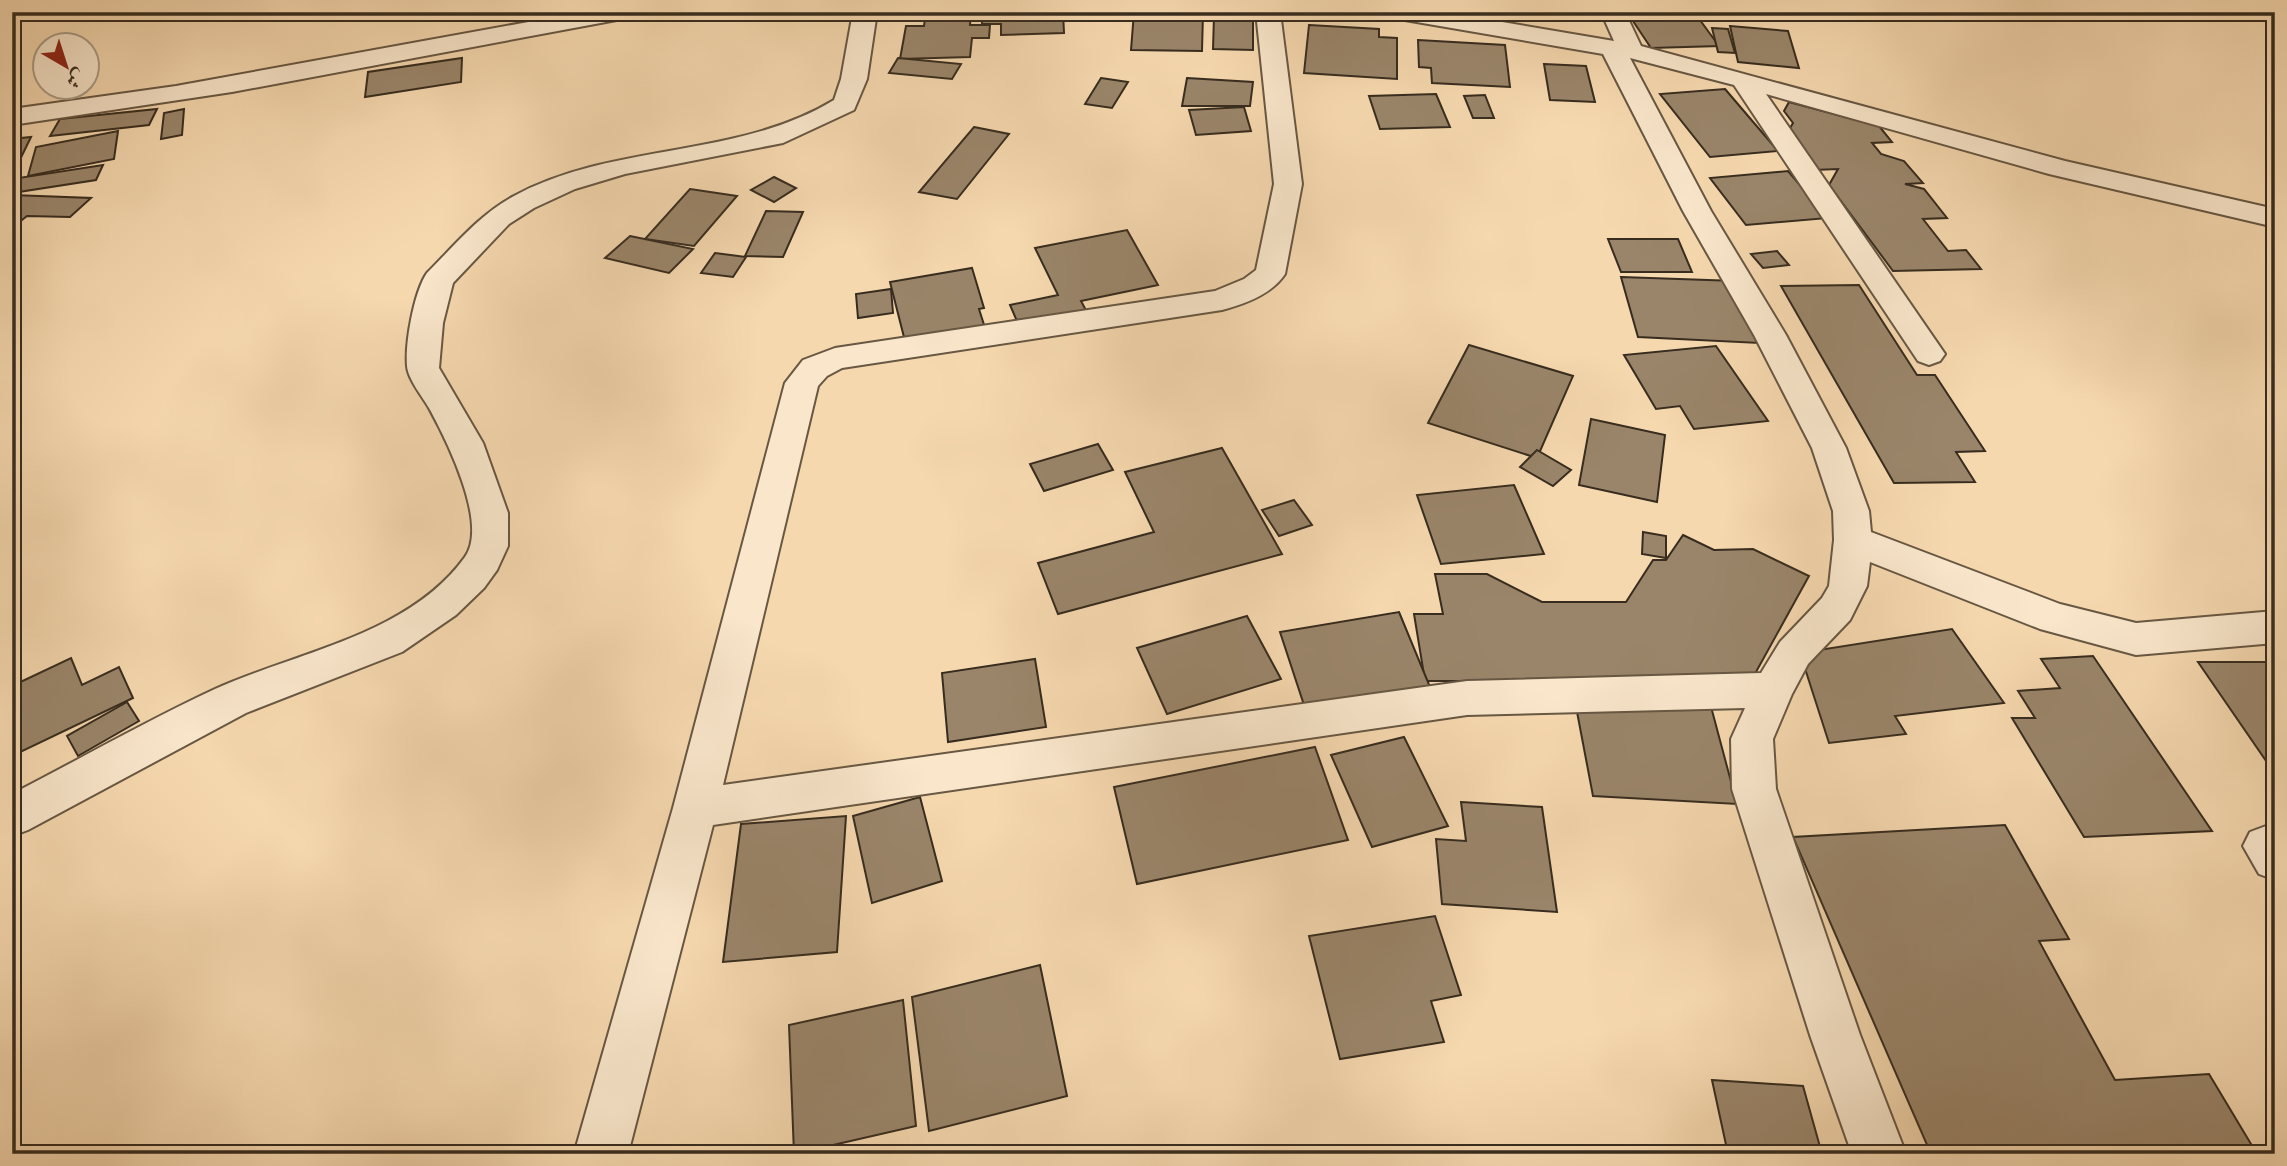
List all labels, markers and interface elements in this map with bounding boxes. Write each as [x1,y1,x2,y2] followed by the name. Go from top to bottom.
[32,32,102,102] north arrow
[61,62,92,94] text: ش

